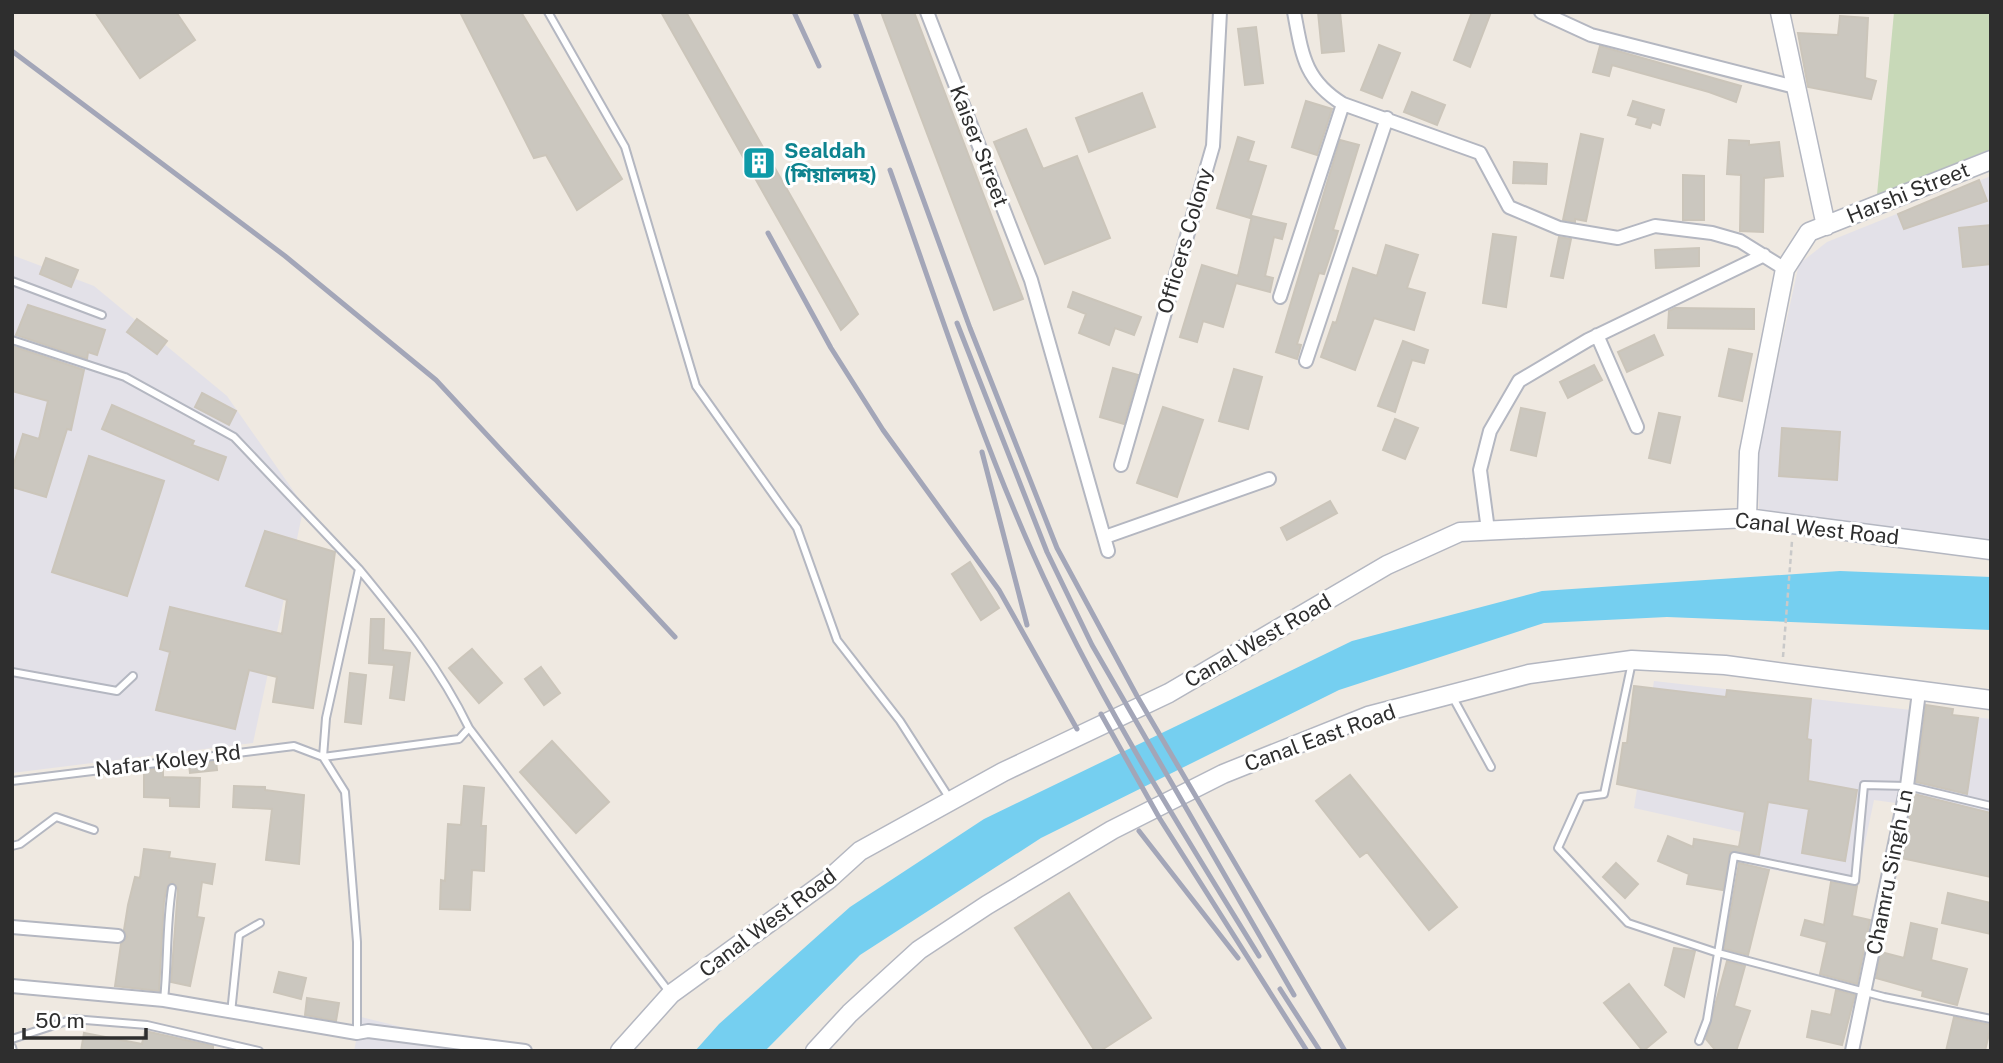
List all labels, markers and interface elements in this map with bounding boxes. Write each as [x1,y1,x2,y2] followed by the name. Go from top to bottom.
[945,82,1014,210] street label: Kaiser Street
[784,138,877,187] place label: Sealdah (শিয়ালদহ)
[740,144,778,182] building icon: Sealdah (শিয়ালদহ)
[1843,157,1973,229] street label: Harshi Street
[1152,165,1217,317] street label: Officers Colony
[1734,507,1900,550] street label: Canal West Road
[1180,589,1335,693] street label: Canal West Road
[1241,699,1399,776] street label: Canal East Road
[94,739,242,782] street label: Nafar Koley Rd
[1861,787,1918,957] street label: Chamru Singh Ln
[694,863,841,982] street label: Canal West Road
[24,996,147,1040] scale bar
[35,1008,85,1033] text: 50 m

